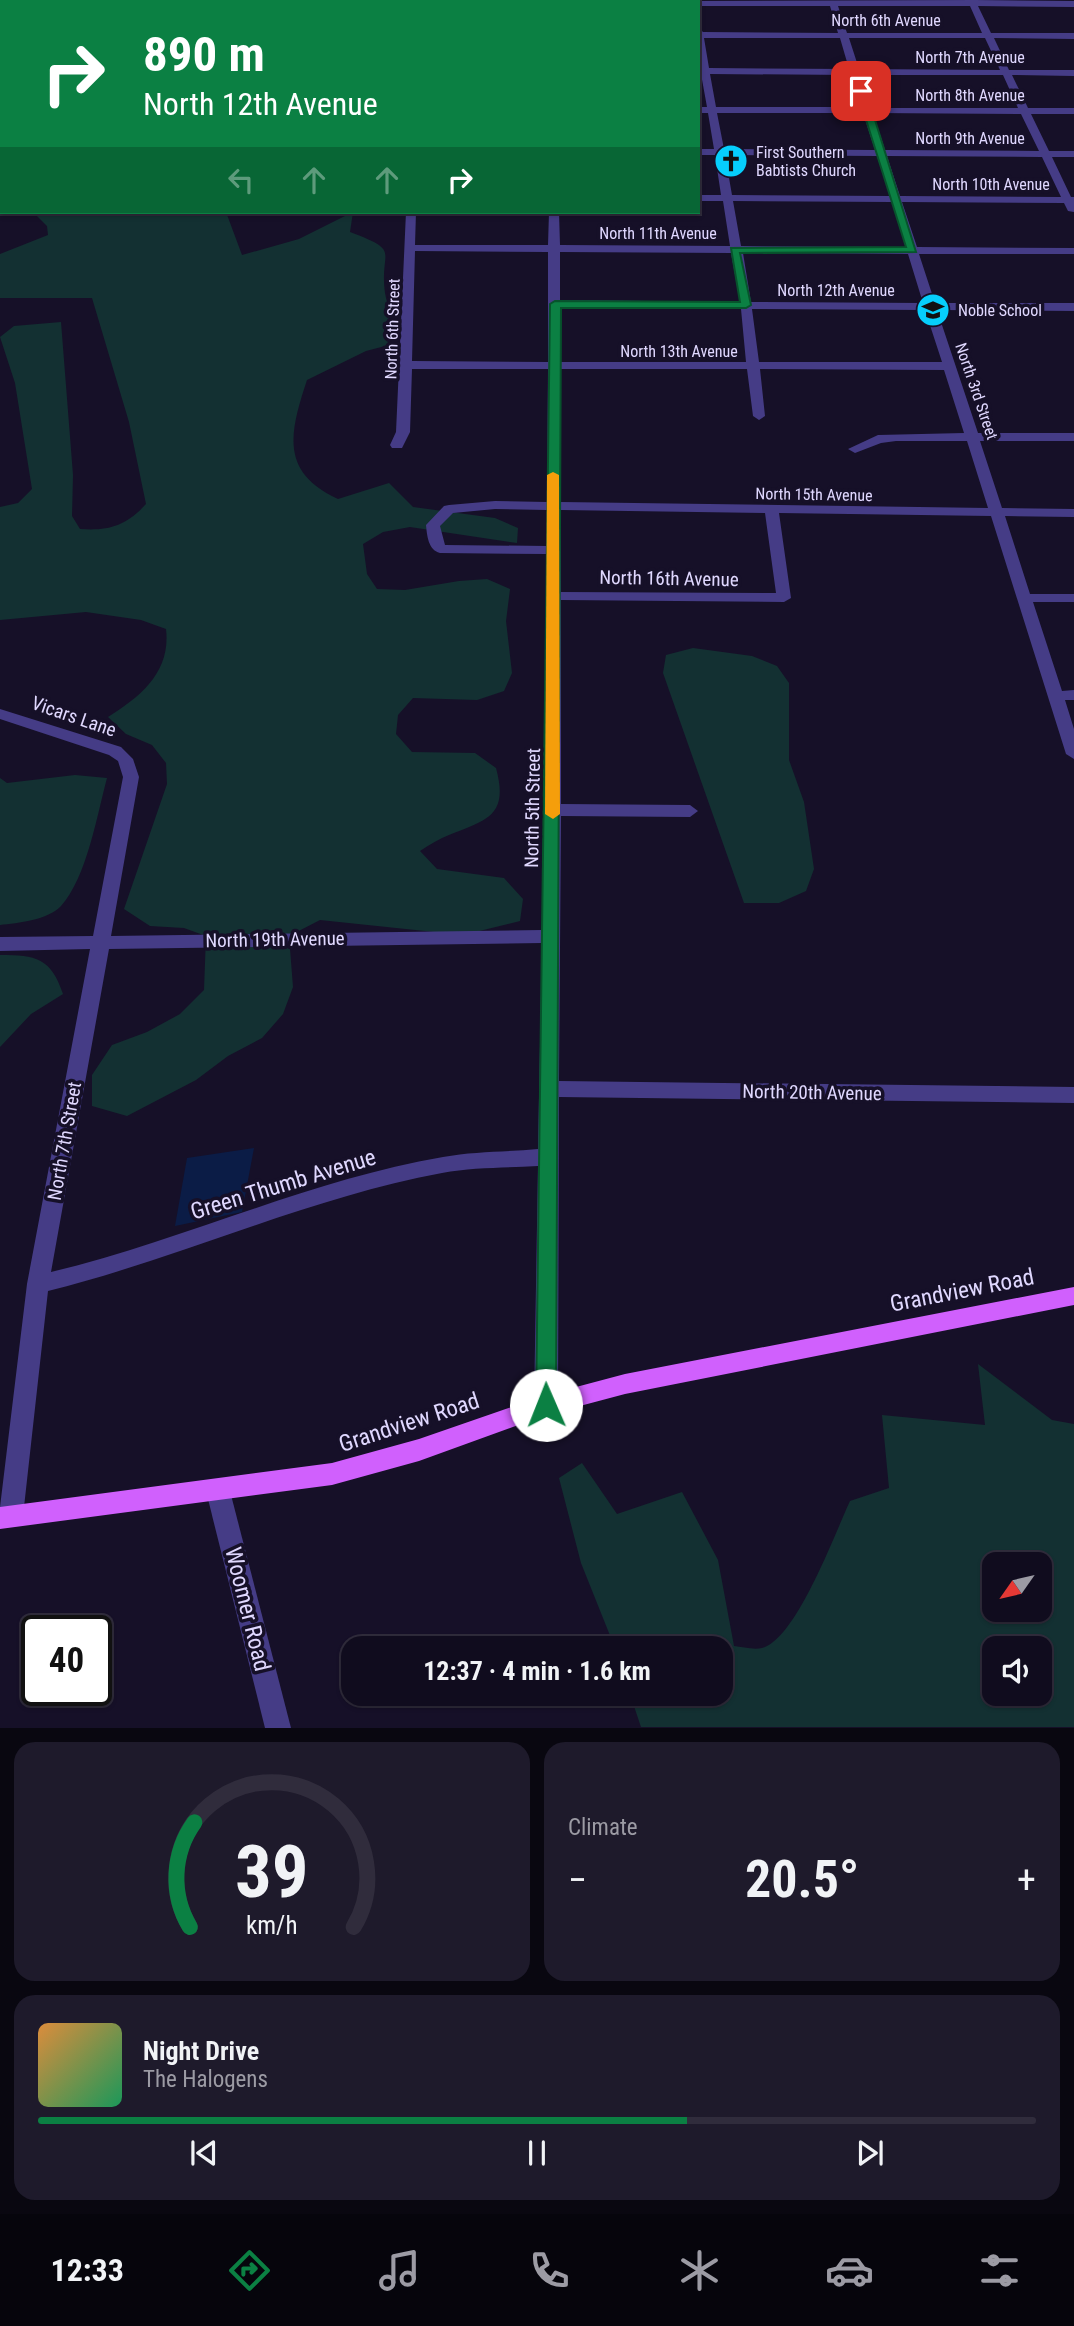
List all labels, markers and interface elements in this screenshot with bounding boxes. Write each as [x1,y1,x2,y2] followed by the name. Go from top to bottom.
[831,11,941,30] street label: North 6th Avenue
[143,26,265,83] text: 890 m
[28,28,119,119] icon: right
[915,48,1025,67] street label: North 7th Avenue
[831,61,891,121] pin
[842,72,880,110] icon: arrive
[143,85,378,123] text: North 12th Avenue
[915,86,1025,105] street label: North 8th Avenue
[915,129,1025,148] street label: North 9th Avenue
[712,142,750,180] church icon: First Southern Babtists Church
[756,143,856,180] place label: First Southern Babtists Church
[222,161,260,199] icon: left
[295,161,333,199] icon: ahead
[368,161,406,199] icon: ahead
[441,161,479,199] icon: right
[932,175,1050,194] street label: North 10th Avenue
[599,224,717,243] street label: North 11th Avenue
[381,278,404,380] street label: North 6th Street
[777,281,895,300] street label: North 12th Avenue
[914,291,952,329] school or university icon: Noble School
[958,301,1042,320] place label: Noble School
[951,340,1002,442] street label: North 3rd Street
[620,342,738,361] street label: North 13th Avenue
[755,484,873,505] street label: North 15th Avenue
[599,566,739,591] street label: North 16th Avenue
[29,691,119,742] street label: Vicars Lane
[520,748,545,868] street label: North 5th Street
[205,927,345,952] street label: North 19th Avenue
[43,1080,86,1202] street label: North 7th Street
[742,1080,882,1105] street label: North 20th Avenue
[187,1143,379,1225] street label: Green Thumb Avenue
[888,1263,1036,1318] street label: Grandview Road
[509,1368,583,1442] position arrow
[336,1387,483,1458] street label: Grandview Road
[219,1544,276,1674] street label: Woomer Road
[982,1552,1052,1622] north arrow
[982,1552,1052,1706] map controls
[21,1615,112,1706] speed limit sign: 40
[982,1636,1052,1706] button: sound
[423,1656,651,1686] text: 12:37 · 4 min · 1.6 km
[568,1814,638,1841] text: Climate
[235,1830,309,1916] text: 39
[745,1849,859,1910] text: 20.5°
[568,1858,587,1902] text: −
[1017,1858,1036,1902] text: +
[246,1911,298,1940] text: km/h
[143,2036,259,2066] text: Night Drive
[143,2066,268,2093] text: The Halogens
[185,2134,223,2172] icon: previous
[518,2134,556,2172] icon: pause
[851,2134,889,2172] icon: next
[225,2246,274,2295] icon: directions
[375,2246,424,2295] icon: music
[525,2246,574,2295] icon: phone
[675,2246,724,2295] icon: climate
[825,2246,874,2295] icon: car
[975,2246,1024,2295] icon: filters
[50,2251,124,2289] text: 12:33

